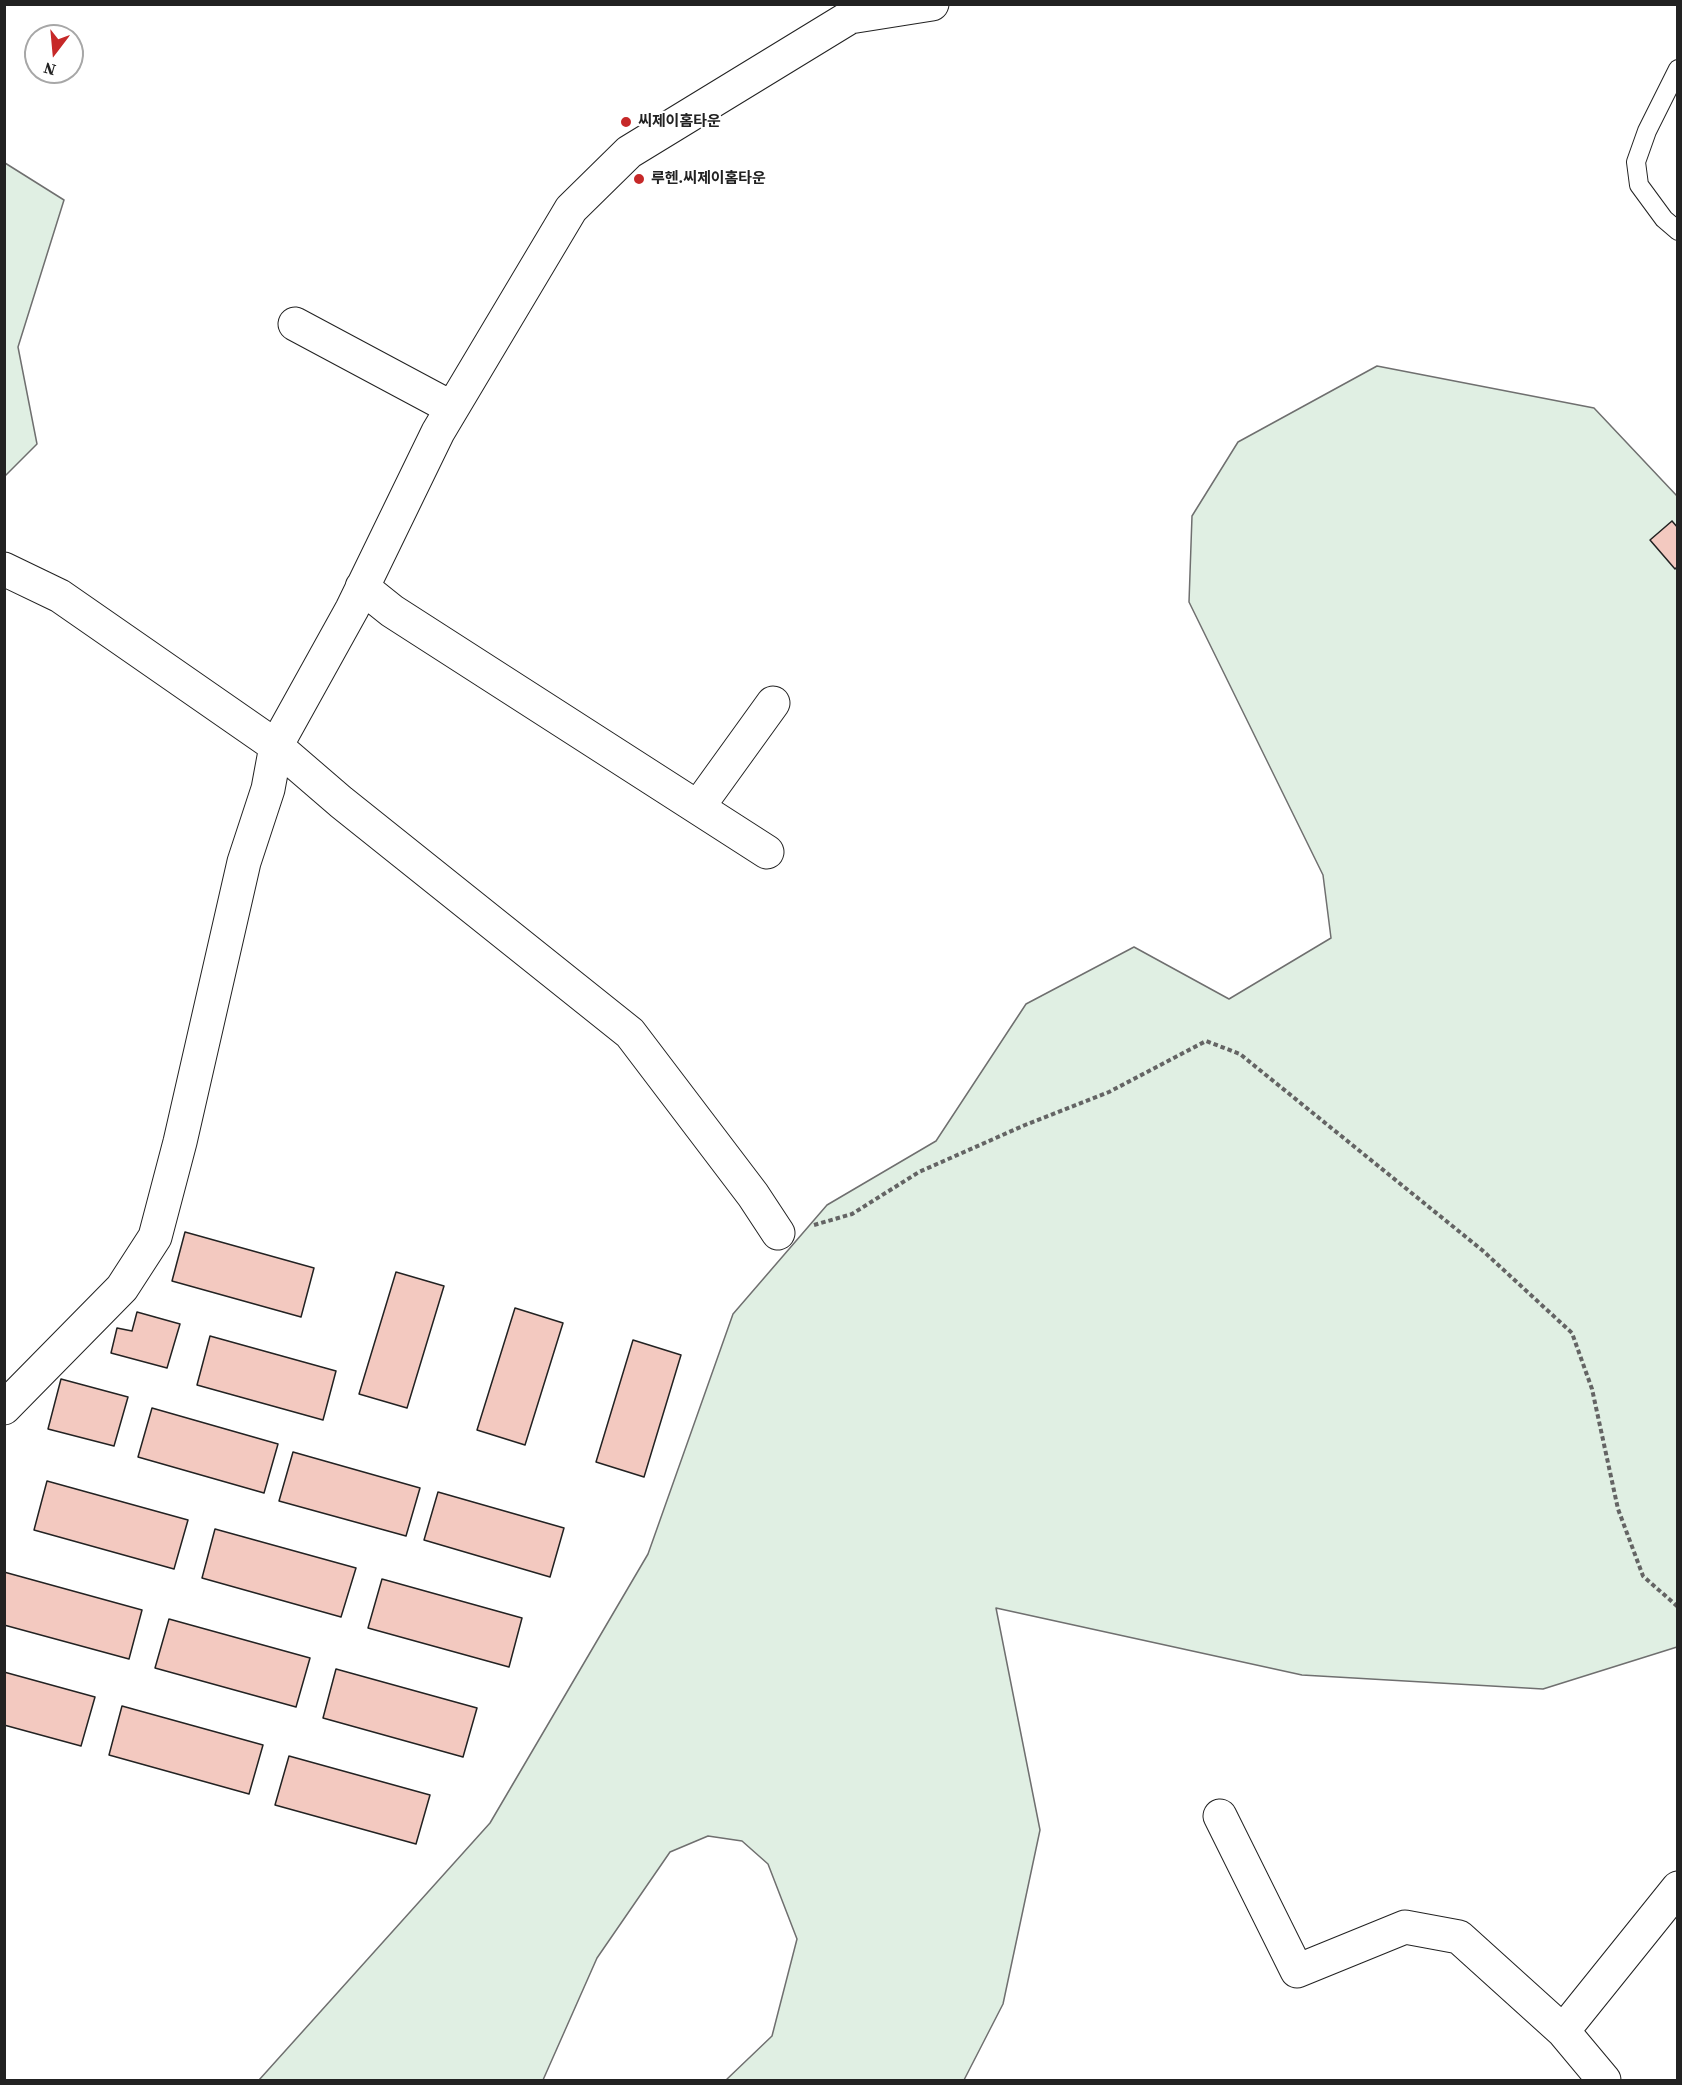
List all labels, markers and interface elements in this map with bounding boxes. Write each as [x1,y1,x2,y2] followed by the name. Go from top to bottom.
[24,24,84,84] north arrow
[41,57,58,82] text: N
[638,113,721,131] place label: 씨제이홈타운
[619,115,633,129] marker: 씨제이홈타운
[651,170,766,188] place label: 루헨.씨제이홈타운
[632,172,646,186] marker: 루헨.씨제이홈타운

